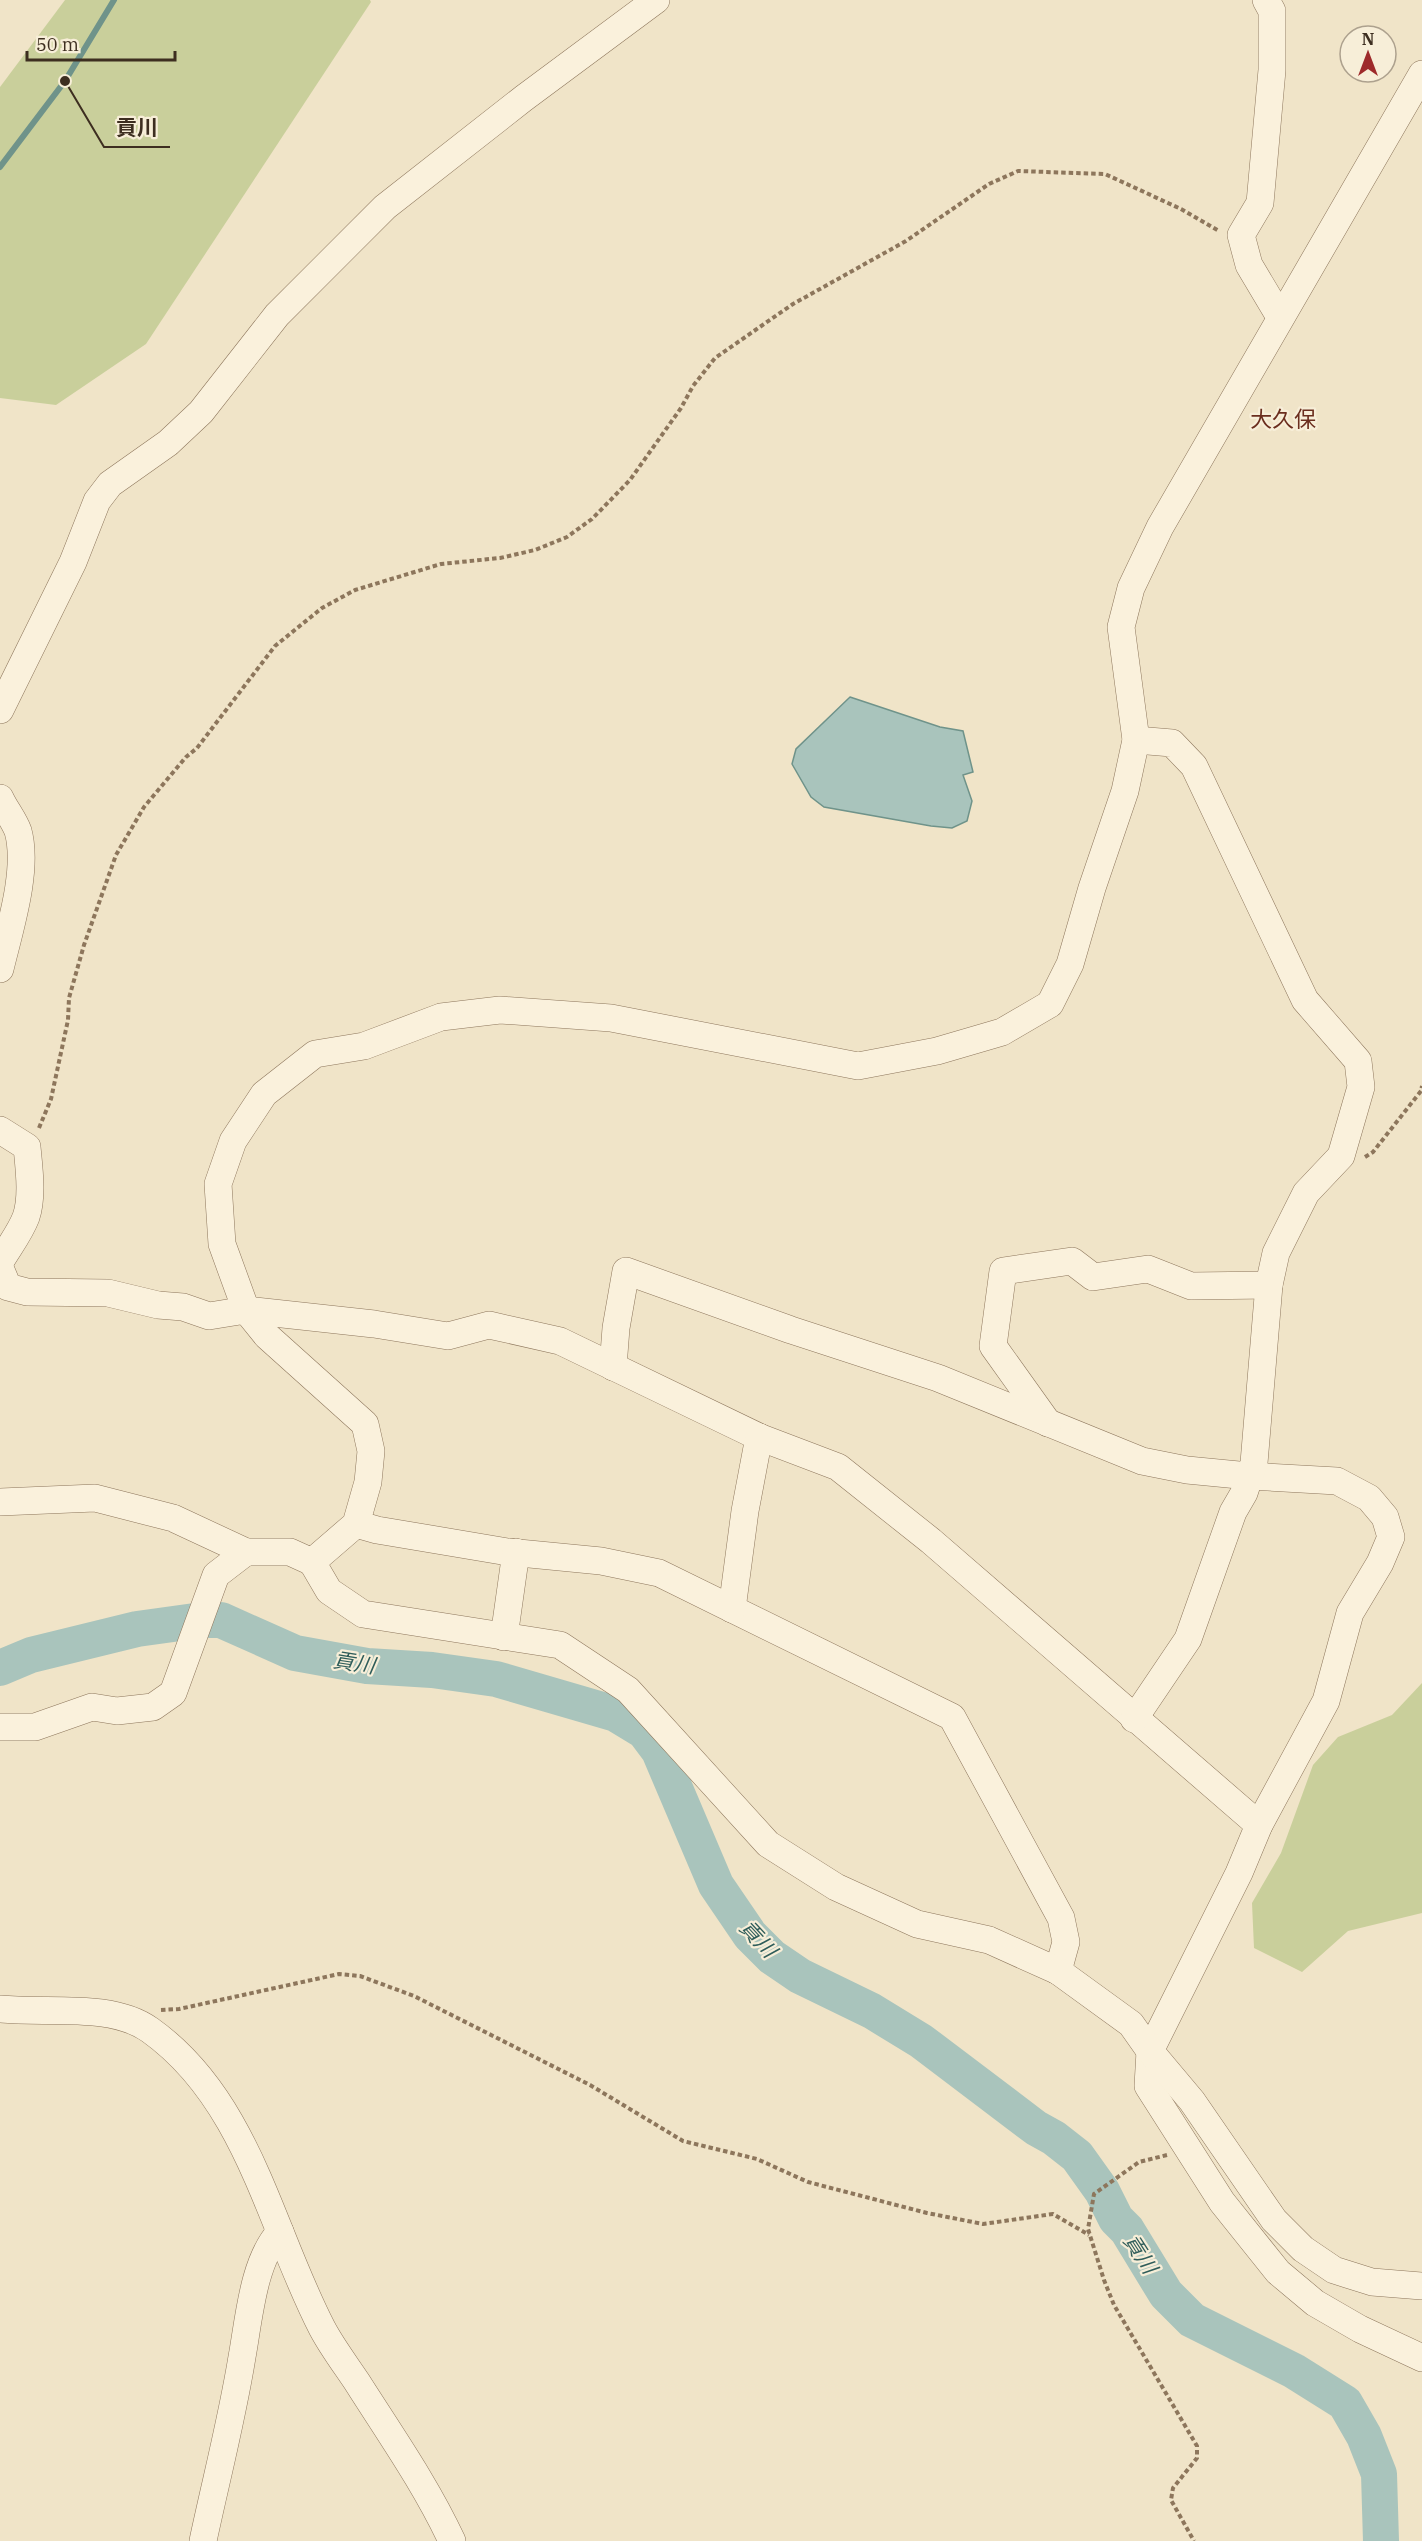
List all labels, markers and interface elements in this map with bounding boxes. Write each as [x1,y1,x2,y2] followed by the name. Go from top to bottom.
[27,24,176,62] scale bar
[1338,24,1398,84] north arrow
[1362,29,1374,49] text: N
[36,33,79,56] text: 50 m
[104,108,170,147] callout: 貢川
[116,113,158,141] text: 貢川
[1250,404,1316,433] district label: 大久保
[331,1645,379,1679] water label: 貢川
[734,1913,785,1965] water label: 貢川
[1118,2228,1165,2280] water label: 貢川

